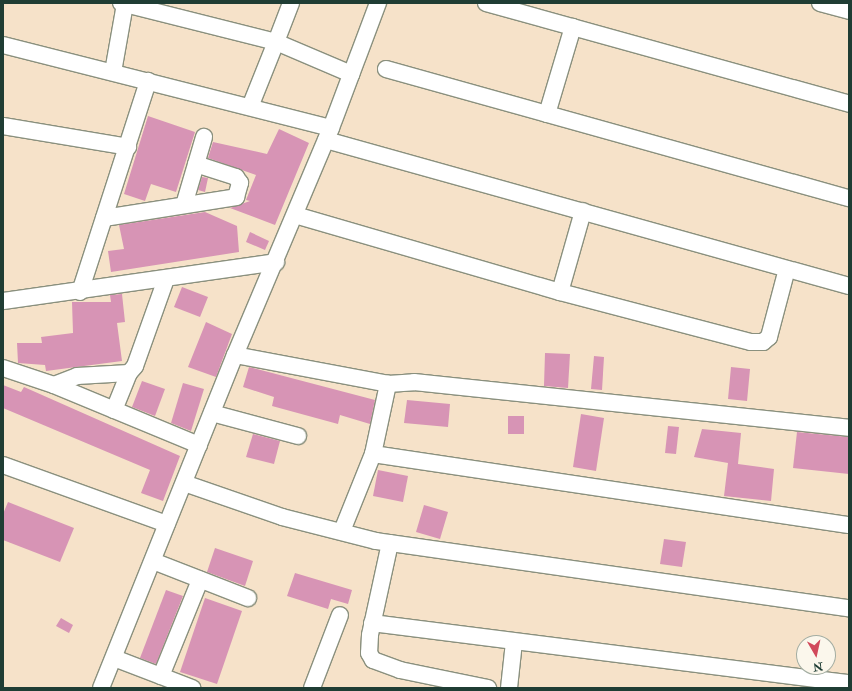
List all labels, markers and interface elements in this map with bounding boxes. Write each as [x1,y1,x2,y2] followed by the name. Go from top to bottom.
[796,635,836,675] north arrow
[812,659,824,674] text: N

